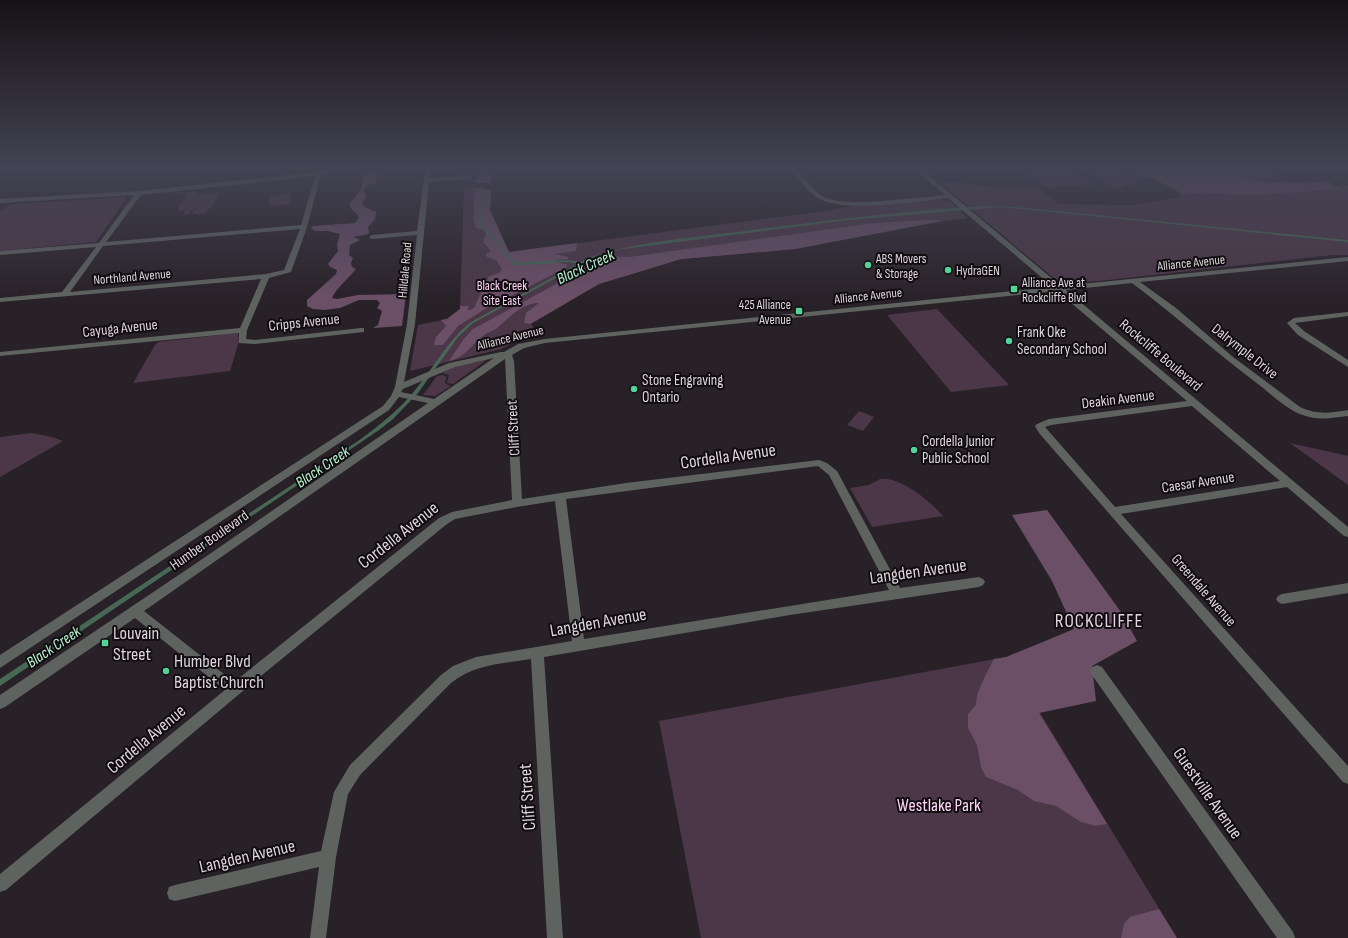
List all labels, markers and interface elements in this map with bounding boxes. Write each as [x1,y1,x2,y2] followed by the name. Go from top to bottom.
[395,242,415,299] street label: Hilldale Road
[554,245,618,289] water label: Black Creek
[875,251,927,282] place label: ABS Movers & Storage
[1155,251,1226,275] street label: Alliance Avenue
[863,260,873,270] marker: ABS Movers & Storage
[956,263,1000,279] place label: HydraGEN
[943,265,953,275] marker: HydraGEN
[93,266,171,288] street label: Northland Avenue
[1021,275,1087,306] place label: Alliance Ave at Rockcliffe Blvd
[477,278,527,309] park label: Black Creek Site East
[832,284,903,308] street label: Alliance Avenue
[1009,284,1019,294] marker: Alliance Ave at Rockcliffe Blvd
[739,297,791,328] place label: 425 Alliance Avenue
[794,306,804,316] marker: 425 Alliance Avenue
[268,309,340,336] street label: Cripps Avenue
[82,315,159,342] street label: Cayuga Avenue
[1115,315,1206,396] street label: Rockcliffe Boulevard
[1208,319,1282,383] street label: Dalrymple Drive
[474,322,545,354] street label: Alliance Avenue
[1017,323,1107,359] place label: Frank Oke Secondary School
[1004,336,1014,346] marker: Frank Oke Secondary School
[642,371,723,407] place label: Stone Engraving Ontario
[629,384,639,394] marker: Stone Engraving Ontario
[1081,386,1156,413] street label: Deakin Avenue
[503,399,524,456] street label: Cliff Street
[922,432,995,468] place label: Cordella Junior Public School
[679,439,777,474] street label: Cordella Avenue
[292,442,354,492] water label: Black Creek
[909,445,919,455] marker: Cordella Junior Public School
[1160,467,1236,498] street label: Caesar Avenue
[354,498,443,573] street label: Cordella Avenue
[166,506,252,575] street label: Humber Boulevard
[1167,550,1240,631] street label: Greendale Avenue
[868,554,968,589] street label: Langden Avenue
[548,604,648,641] street label: Langden Avenue
[1055,610,1143,633] district label: ROCKCLIFFE
[23,622,85,672] water label: Black Creek
[113,623,159,665] place label: Louvain Street
[100,638,110,648] marker: Louvain Street
[174,651,264,693] place label: Humber Blvd Baptist Church
[161,666,171,676] marker: Humber Blvd Baptist Church
[103,700,190,778] street label: Cordella Avenue
[1168,743,1247,843] street label: Guestville Avenue
[515,762,540,831] street label: Cliff Street
[897,795,981,816] park label: Westlake Park
[197,835,297,878] street label: Langden Avenue

